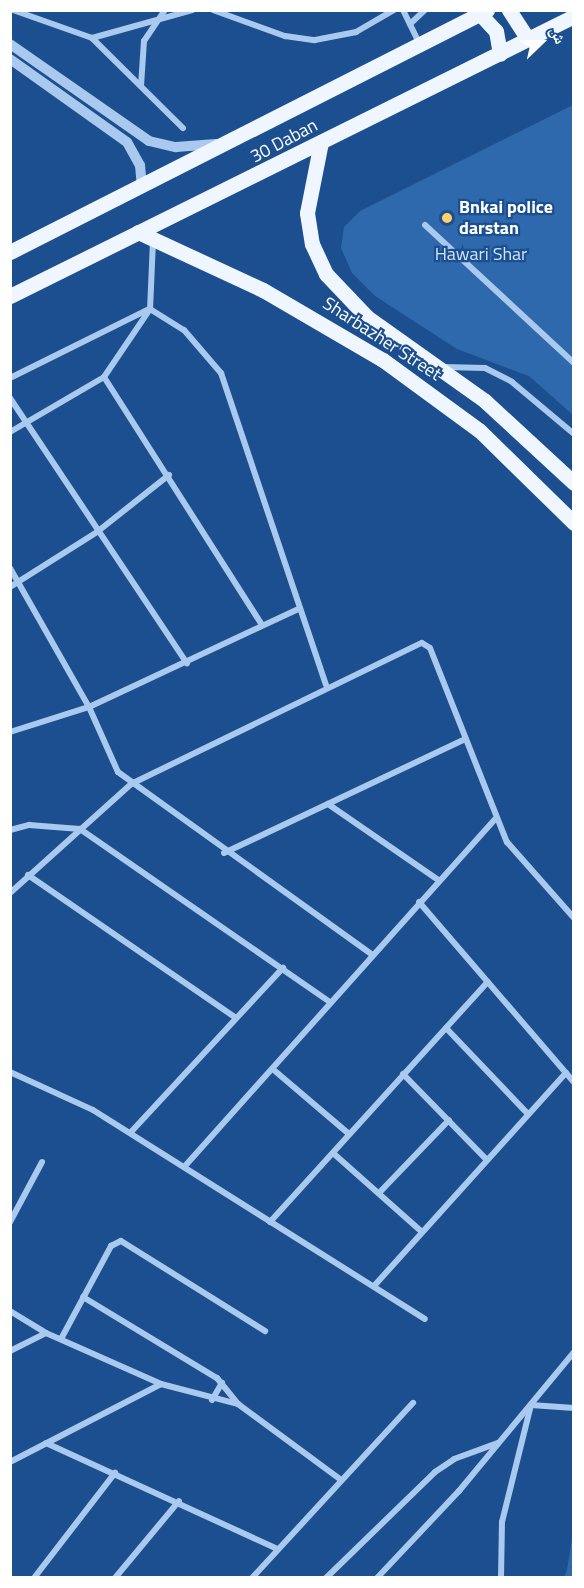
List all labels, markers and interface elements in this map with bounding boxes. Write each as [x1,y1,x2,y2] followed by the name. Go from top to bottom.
[512,12,572,72] north arrow
[544,22,573,47] text: ش
[247,114,321,168] street label: 30 Daban
[459,197,553,240] place label: Bnkai police darstan
[440,211,454,225] marker: Bnkai police darstan
[435,243,527,265] park label: Hawari Shar
[319,293,445,385] street label: Sharbazher Street

